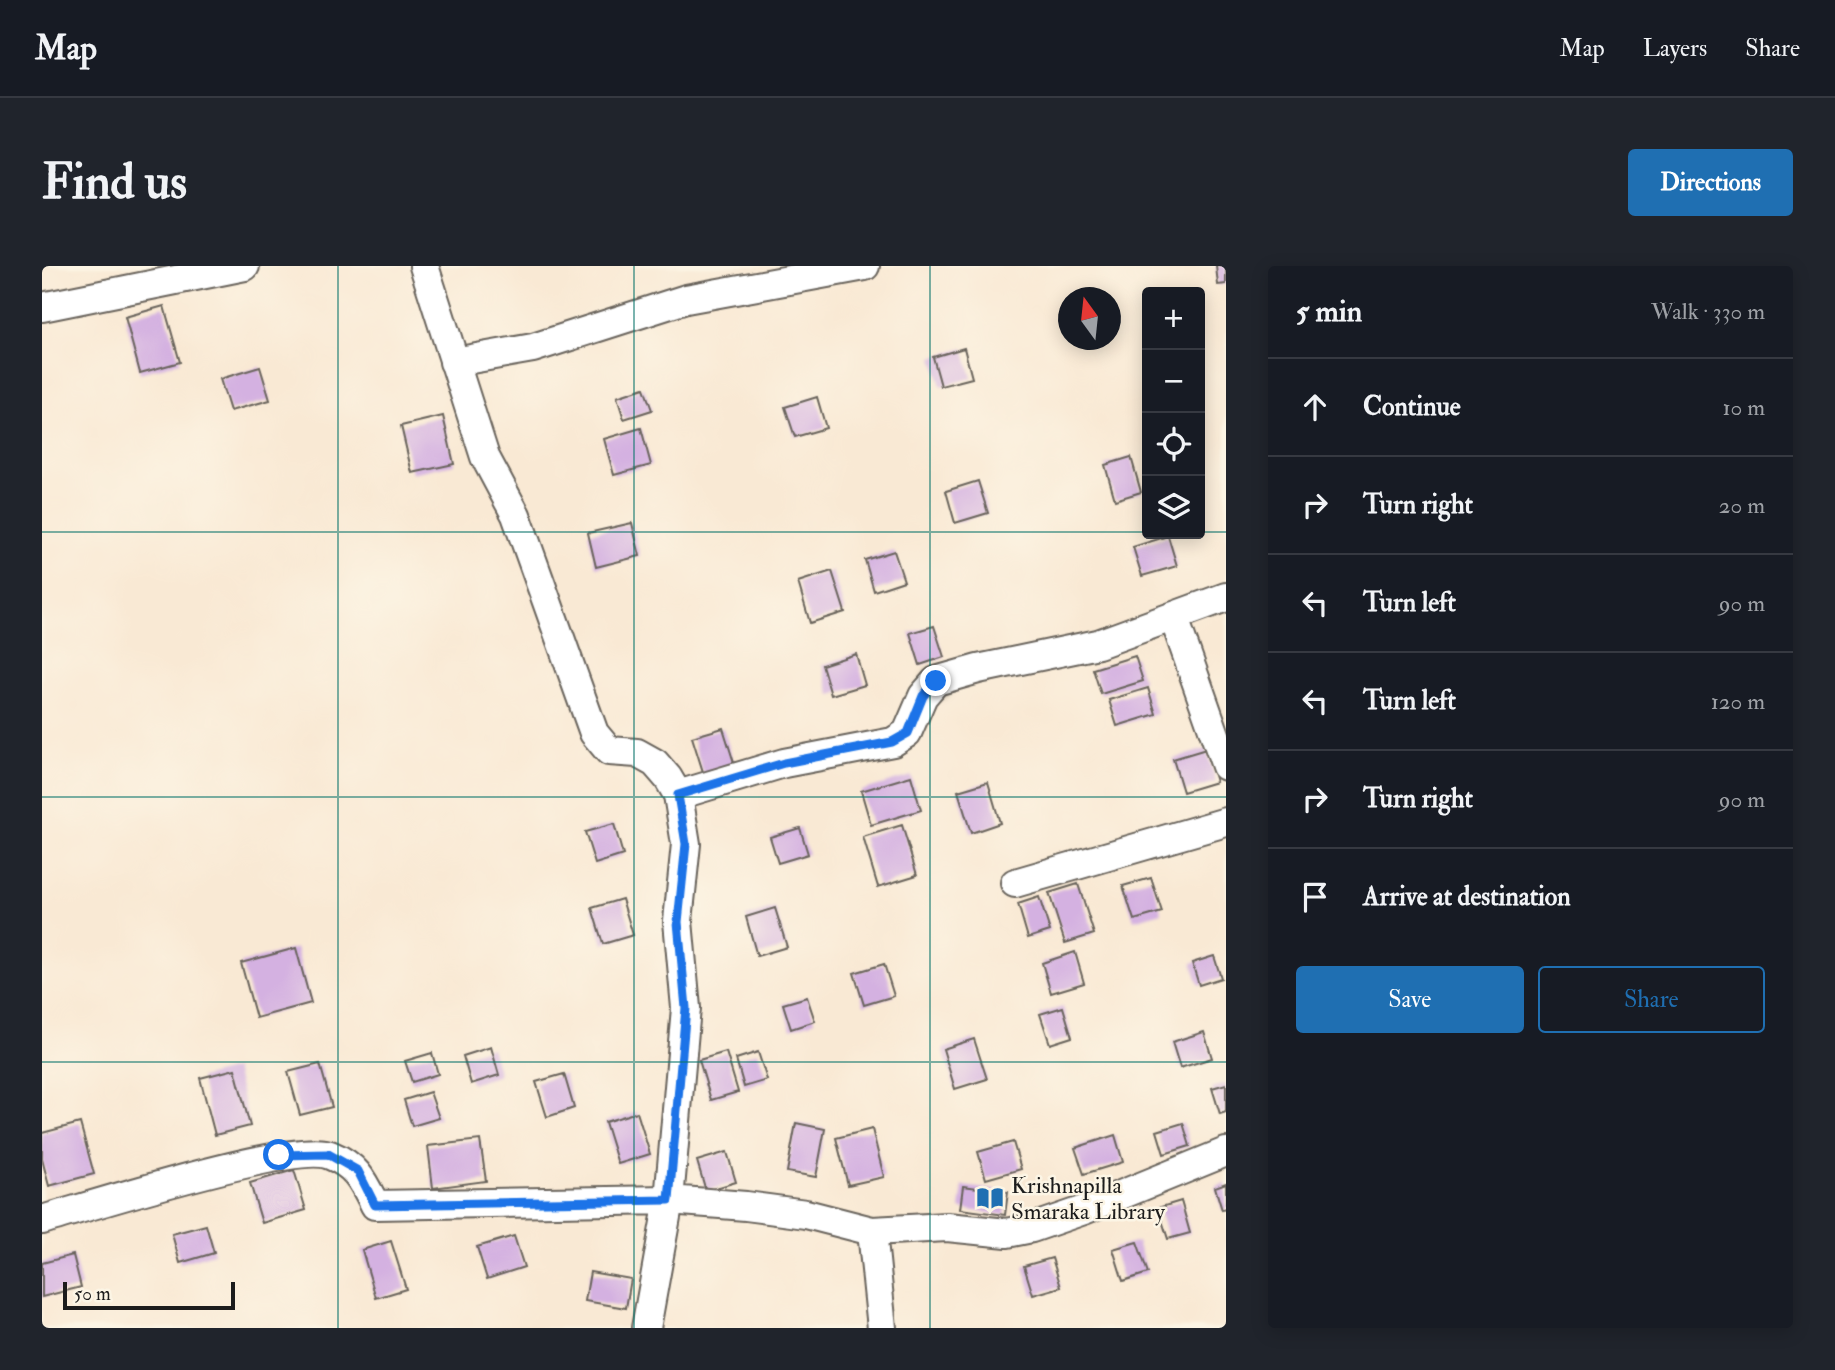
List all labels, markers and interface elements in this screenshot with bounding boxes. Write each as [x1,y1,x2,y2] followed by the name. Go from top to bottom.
[35,28,97,69] text: Map
[1560,33,1605,64] text: Map
[1643,33,1707,64] text: Layers
[1745,33,1800,64] text: Share
[1628,149,1793,216] button: Directions
[42,152,187,213] text: Find us
[1058,287,1121,350] north arrow
[1142,287,1205,539] map controls
[1142,287,1205,350] button: +
[1296,293,1362,330] text: 5 min
[1651,297,1765,326] text: Walk · 330 m
[1142,350,1205,413] button: −
[1296,388,1334,426] icon: ahead
[1363,391,1461,423] text: Continue
[1722,393,1765,422] text: 10 m
[1142,413,1205,476] button: locate
[1142,476,1205,539] button: layers
[1296,486,1334,524] icon: right
[1363,489,1473,521] text: Turn right
[1719,491,1765,520] text: 20 m
[1296,584,1334,622] icon: left
[1363,587,1456,619] text: Turn left
[1719,589,1765,618] text: 90 m
[920,665,951,696] route end
[1296,682,1334,720] icon: left
[1363,685,1456,717] text: Turn left
[1711,687,1765,716] text: 120 m
[1296,780,1334,818] icon: right
[1363,783,1473,815] text: Turn right
[1719,785,1765,814] text: 90 m
[1296,878,1334,916] icon: arrive
[1363,881,1571,913] text: Arrive at destination
[1296,966,1524,1033] button: Save
[1538,966,1765,1033] button: Share
[263,1139,294,1170] route start
[1011,1171,1166,1226] place label: Krishnapilla Smaraka Library
[975,1183,1005,1213] library icon: Krishnapilla Smaraka Library
[63,1279,234,1311] scale bar
[74,1282,111,1306] text: 50 m

